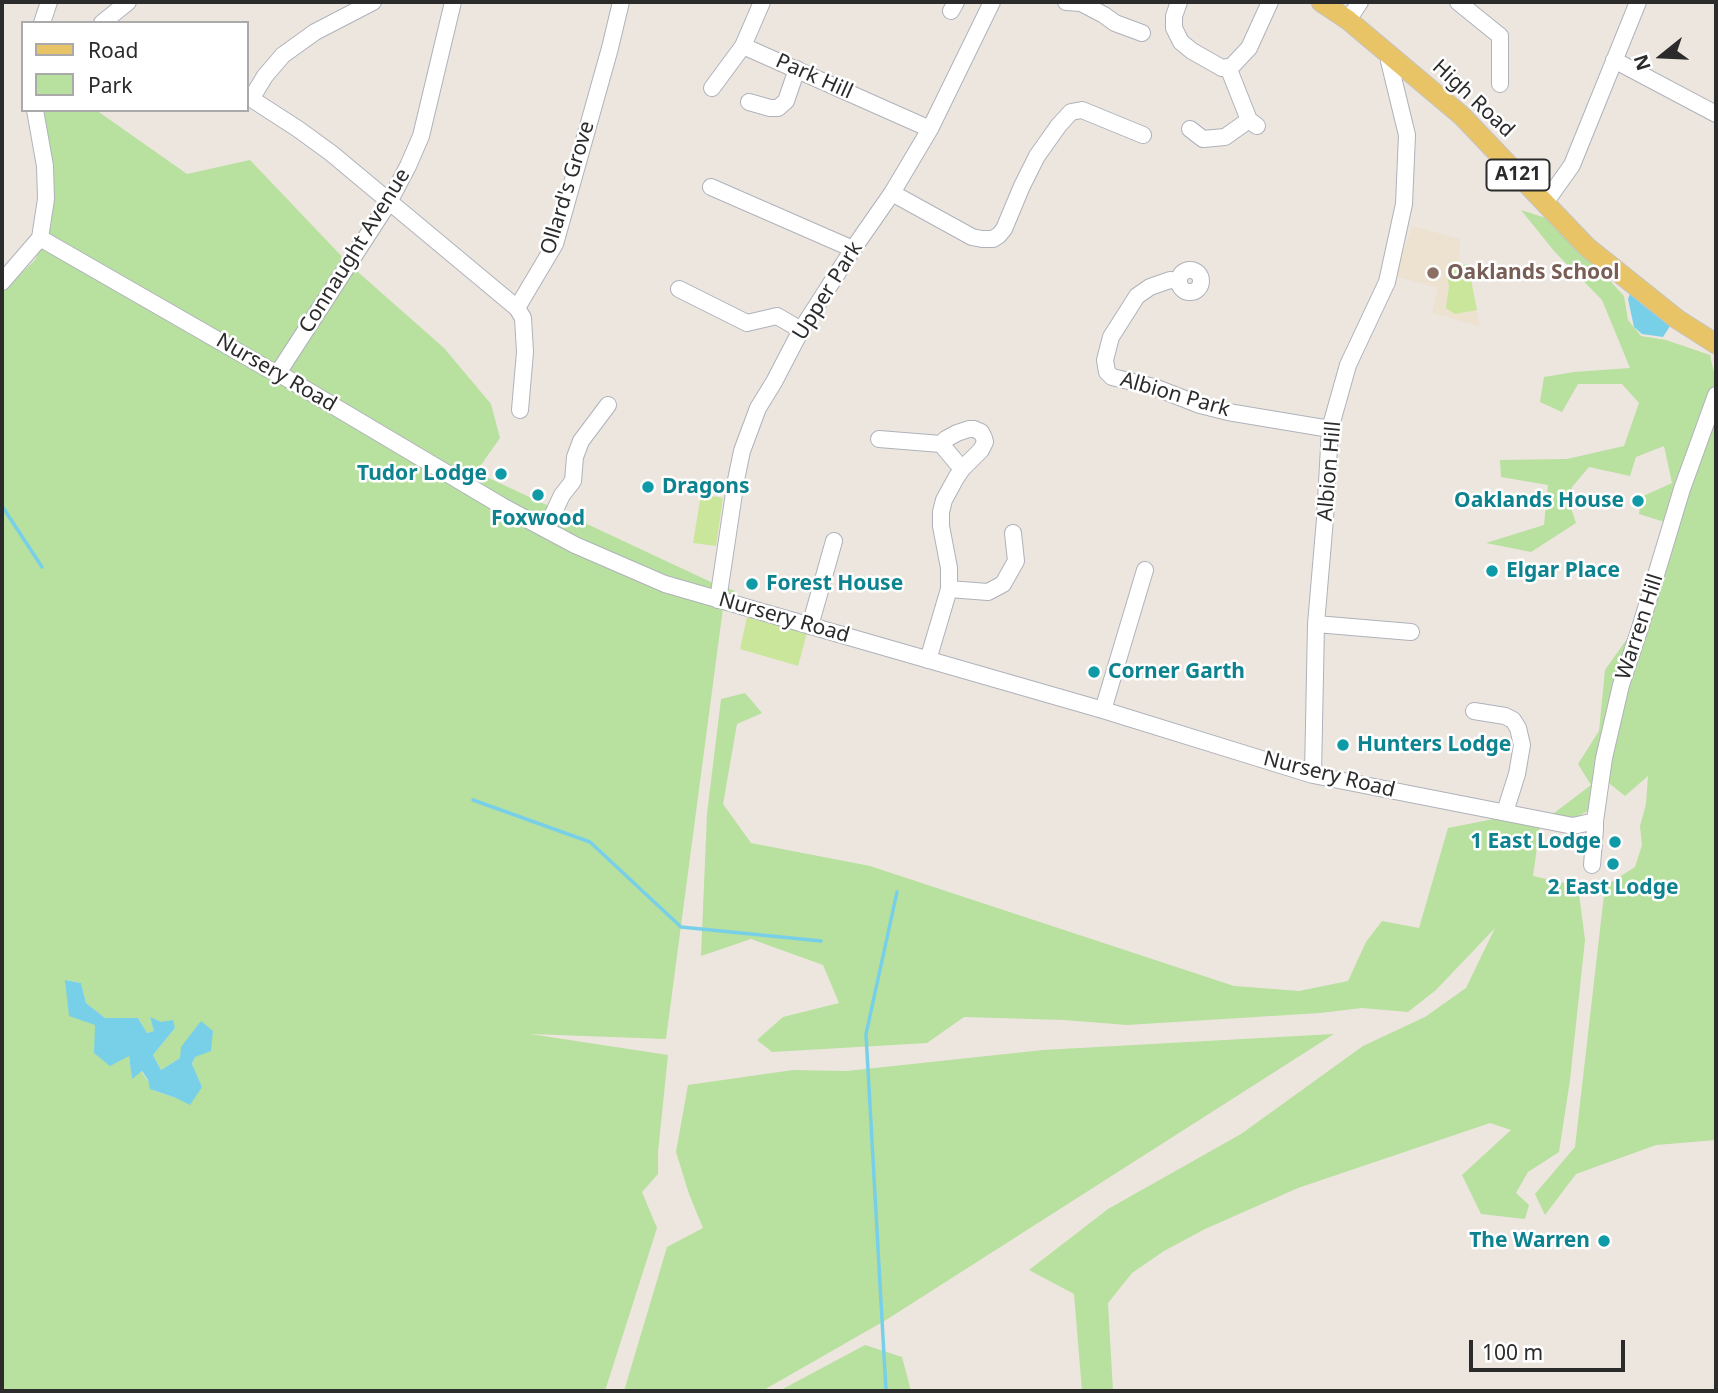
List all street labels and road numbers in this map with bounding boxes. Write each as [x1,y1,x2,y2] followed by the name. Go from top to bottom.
[772,49,856,105] street label: Park Hill
[1427,55,1519,143] street label: High Road
[536,118,600,258] street label: Ollard's Grove
[1486,160,1550,190] road number: A121
[294,164,416,338] street label: Connaught Avenue
[788,237,868,345] street label: Upper Park
[211,328,341,418] street label: Nursery Road
[1117,367,1233,423] street label: Albion Park
[1313,420,1347,522] street label: Albion Hill
[1611,571,1669,683] street label: Warren Hill
[716,587,852,649] street label: Nursery Road
[1261,746,1397,804] street label: Nursery Road

